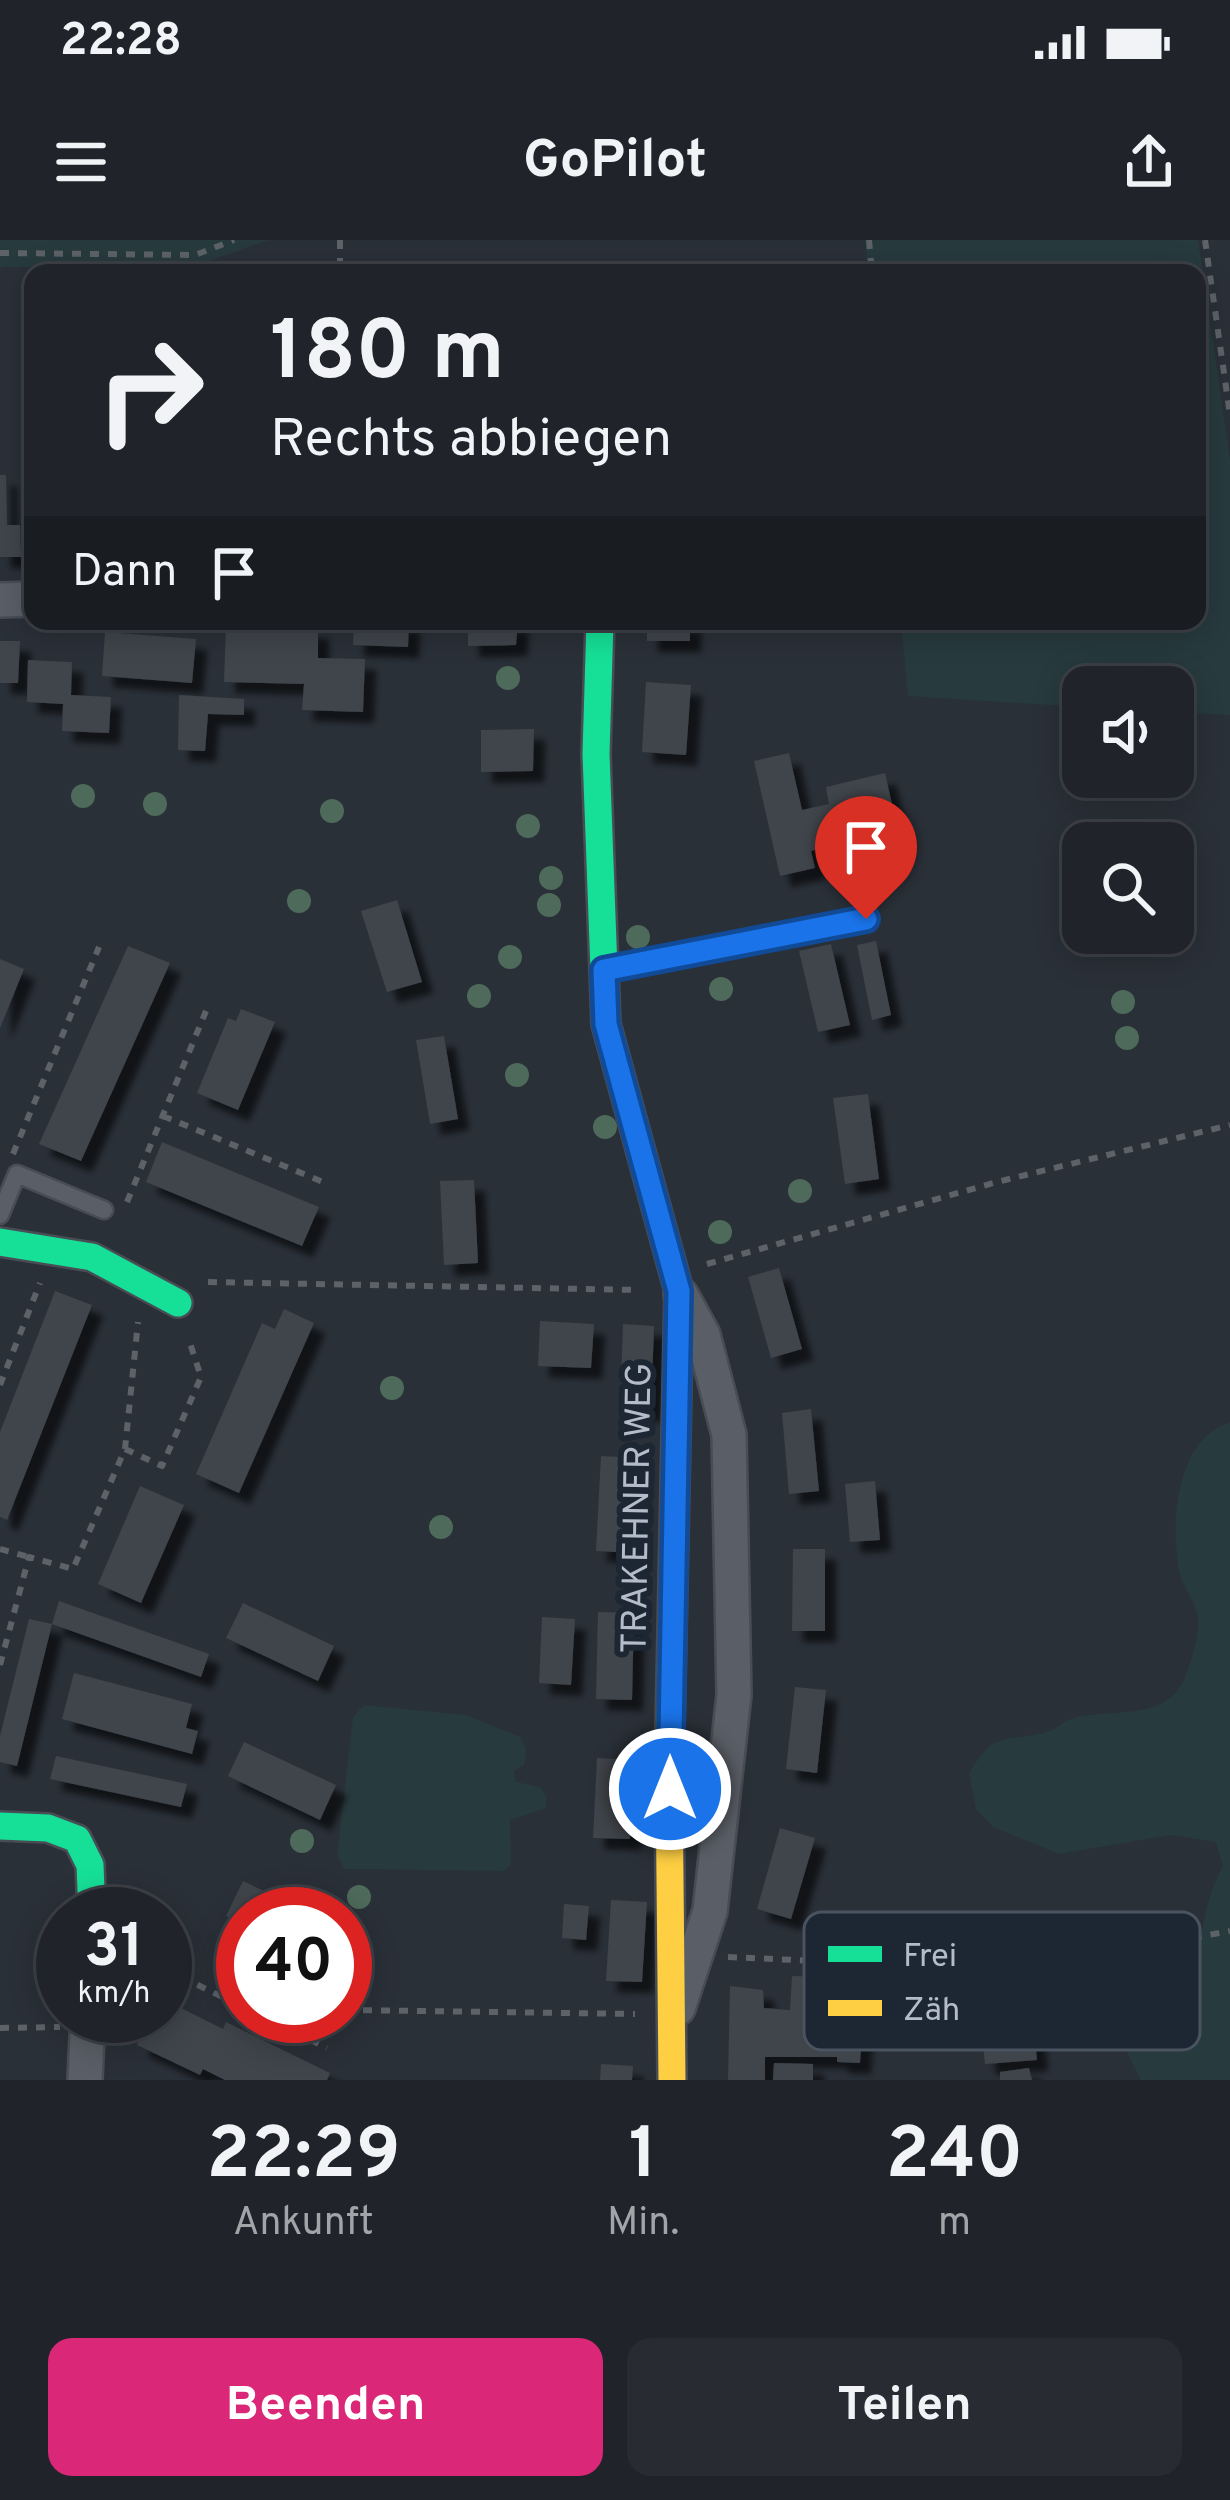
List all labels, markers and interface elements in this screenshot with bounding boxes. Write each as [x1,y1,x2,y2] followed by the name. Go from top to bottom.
[60,14,182,71] text: 22:28
[523,128,707,197] text: GoPilot
[48,129,114,195] icon: menu
[1116,129,1182,195] icon: share
[270,303,505,409] text: 180 m
[72,312,228,468] icon: right
[270,407,672,476] text: Rechts abbiegen
[201,540,267,606] icon: arrive
[72,545,177,602] text: Dann
[1062,666,1194,954] map controls
[1062,666,1194,798] button: sound
[815,796,917,919] pin
[833,814,899,880] icon: arrive
[1062,822,1194,954] button: search
[613,1362,665,1654] street label: TRAKEHNER WEG
[607,1726,733,1852] position arrow
[216,1887,372,2043] speed limit sign: 40
[84,1912,144,1988] text: 31
[804,1912,1200,2050] legend
[903,1937,957,1979] text: Frei
[78,1976,150,2013] text: km/h
[903,1991,960,2033] text: Zäh
[207,2112,400,2204] text: 22:29
[629,2112,657,2204] text: 1
[886,2112,1023,2204] text: 240
[233,2200,374,2249] text: Ankunft
[607,2200,679,2249] text: Min.
[938,2200,971,2249] text: m
[48,2338,603,2476] button: Beenden
[627,2338,1182,2476] button: Teilen

